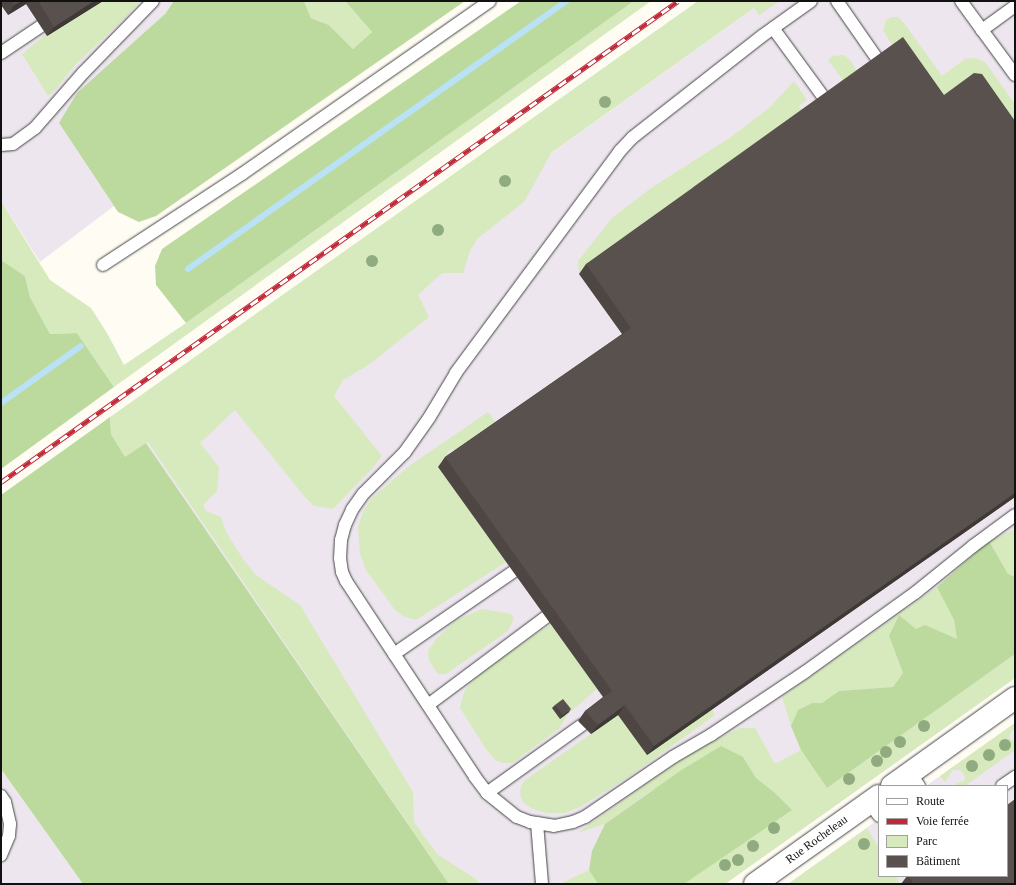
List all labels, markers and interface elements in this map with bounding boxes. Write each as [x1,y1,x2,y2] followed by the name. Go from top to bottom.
[878,785,1008,877] legend
[916,794,945,808] text: Route
[783,813,851,867] street label: Rue Rocheleau
[916,814,969,828] text: Voie ferrée
[916,834,937,848] text: Parc
[916,854,960,868] text: Bâtiment

